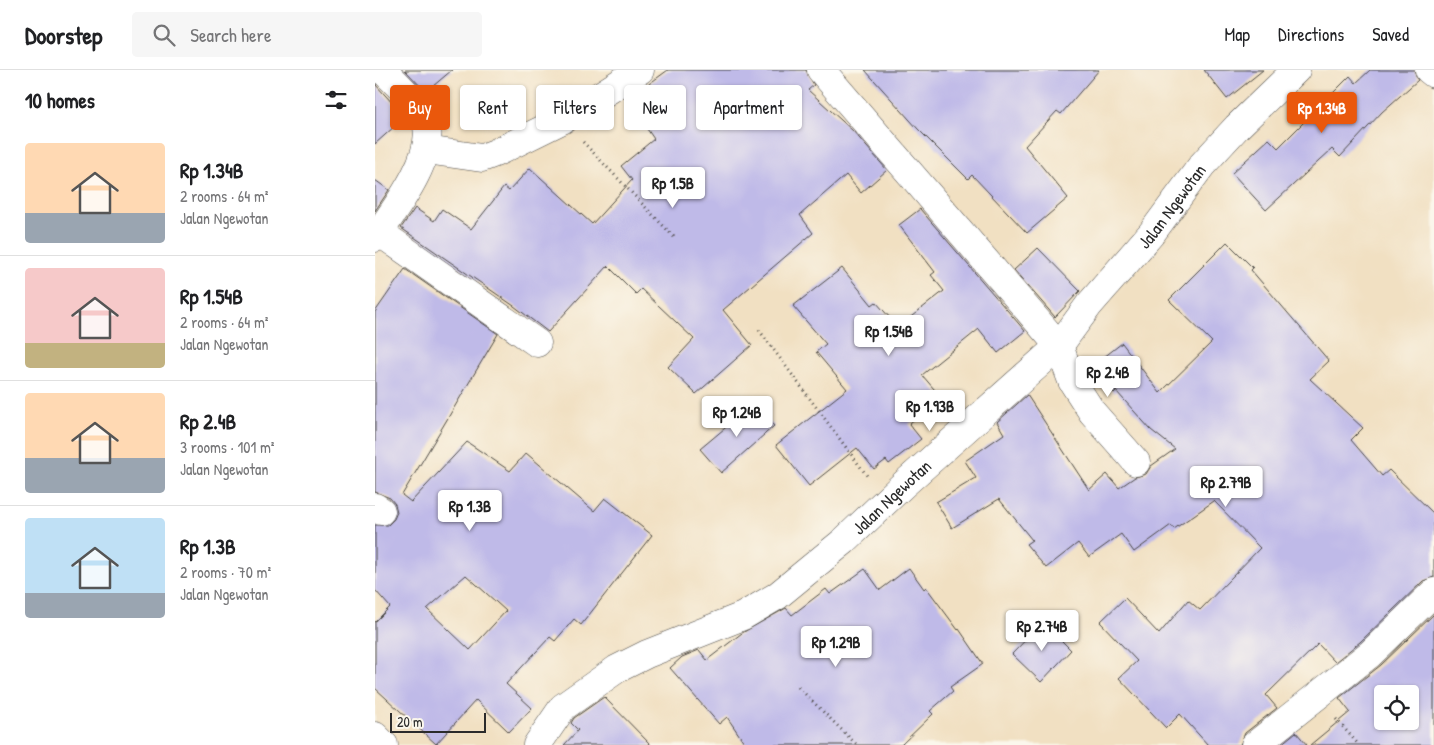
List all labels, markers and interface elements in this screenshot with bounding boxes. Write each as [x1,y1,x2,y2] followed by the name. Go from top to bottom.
[132,12,482,57] search box
[25,19,102,51] text: Doorstep
[150,21,178,49] icon: search
[190,22,272,48] text: Search here
[1225,22,1250,47] text: Map
[1278,22,1344,47] text: Directions
[1372,22,1409,47] text: Saved
[390,85,450,130] chip: Buy
[460,85,526,130] chip: Rent
[536,85,614,130] chip: Filters
[624,85,686,130] chip: New
[696,85,802,130] chip: Apartment
[25,86,95,115] text: 10 homes
[322,86,350,114] icon: filters
[1270,92,1374,134] pin: Rp 1.34B
[1298,97,1346,119] text: Rp 1.34B
[180,156,243,185] text: Rp 1.34B
[1132,159,1211,254] street label: Jalan Ngewotan
[65,163,125,223] icon: home
[627,166,719,209] pin: Rp 1.5B
[652,172,694,194] text: Rp 1.5B
[180,185,268,207] text: 2 rooms · 64 m²
[180,207,269,229] text: Jalan Ngewotan
[180,282,243,311] text: Rp 1.54B
[65,288,125,348] icon: home
[180,311,268,333] text: 2 rooms · 64 m²
[837,314,941,357] pin: Rp 1.54B
[865,320,913,342] text: Rp 1.54B
[180,333,269,355] text: Jalan Ngewotan
[1062,356,1154,398] pin: Rp 2.4B
[1087,361,1129,383] text: Rp 2.4B
[878,390,982,432] pin: Rp 1.93B
[906,395,954,417] text: Rp 1.93B
[685,396,789,438] pin: Rp 1.24B
[713,401,761,423] text: Rp 1.24B
[180,407,236,436] text: Rp 2.4B
[65,413,125,473] icon: home
[180,436,275,458] text: 3 rooms · 101 m²
[846,453,936,540] street label: Jalan Ngewotan
[180,458,269,480] text: Jalan Ngewotan
[1174,466,1278,508] pin: Rp 2.79B
[1201,471,1251,493] text: Rp 2.79B
[424,490,516,532] pin: Rp 1.3B
[449,495,491,517] text: Rp 1.3B
[180,532,236,561] text: Rp 1.3B
[65,538,125,598] icon: home
[180,561,271,583] text: 2 rooms · 70 m²
[180,583,269,605] text: Jalan Ngewotan
[990,610,1094,652] pin: Rp 2.74B
[1017,615,1067,637] text: Rp 2.74B
[784,626,888,668] pin: Rp 1.29B
[812,631,860,653] text: Rp 1.29B
[1374,685,1419,730] map controls
[1374,685,1419,730] button: locate
[390,710,486,733] scale bar
[397,712,423,731] text: 20 m

